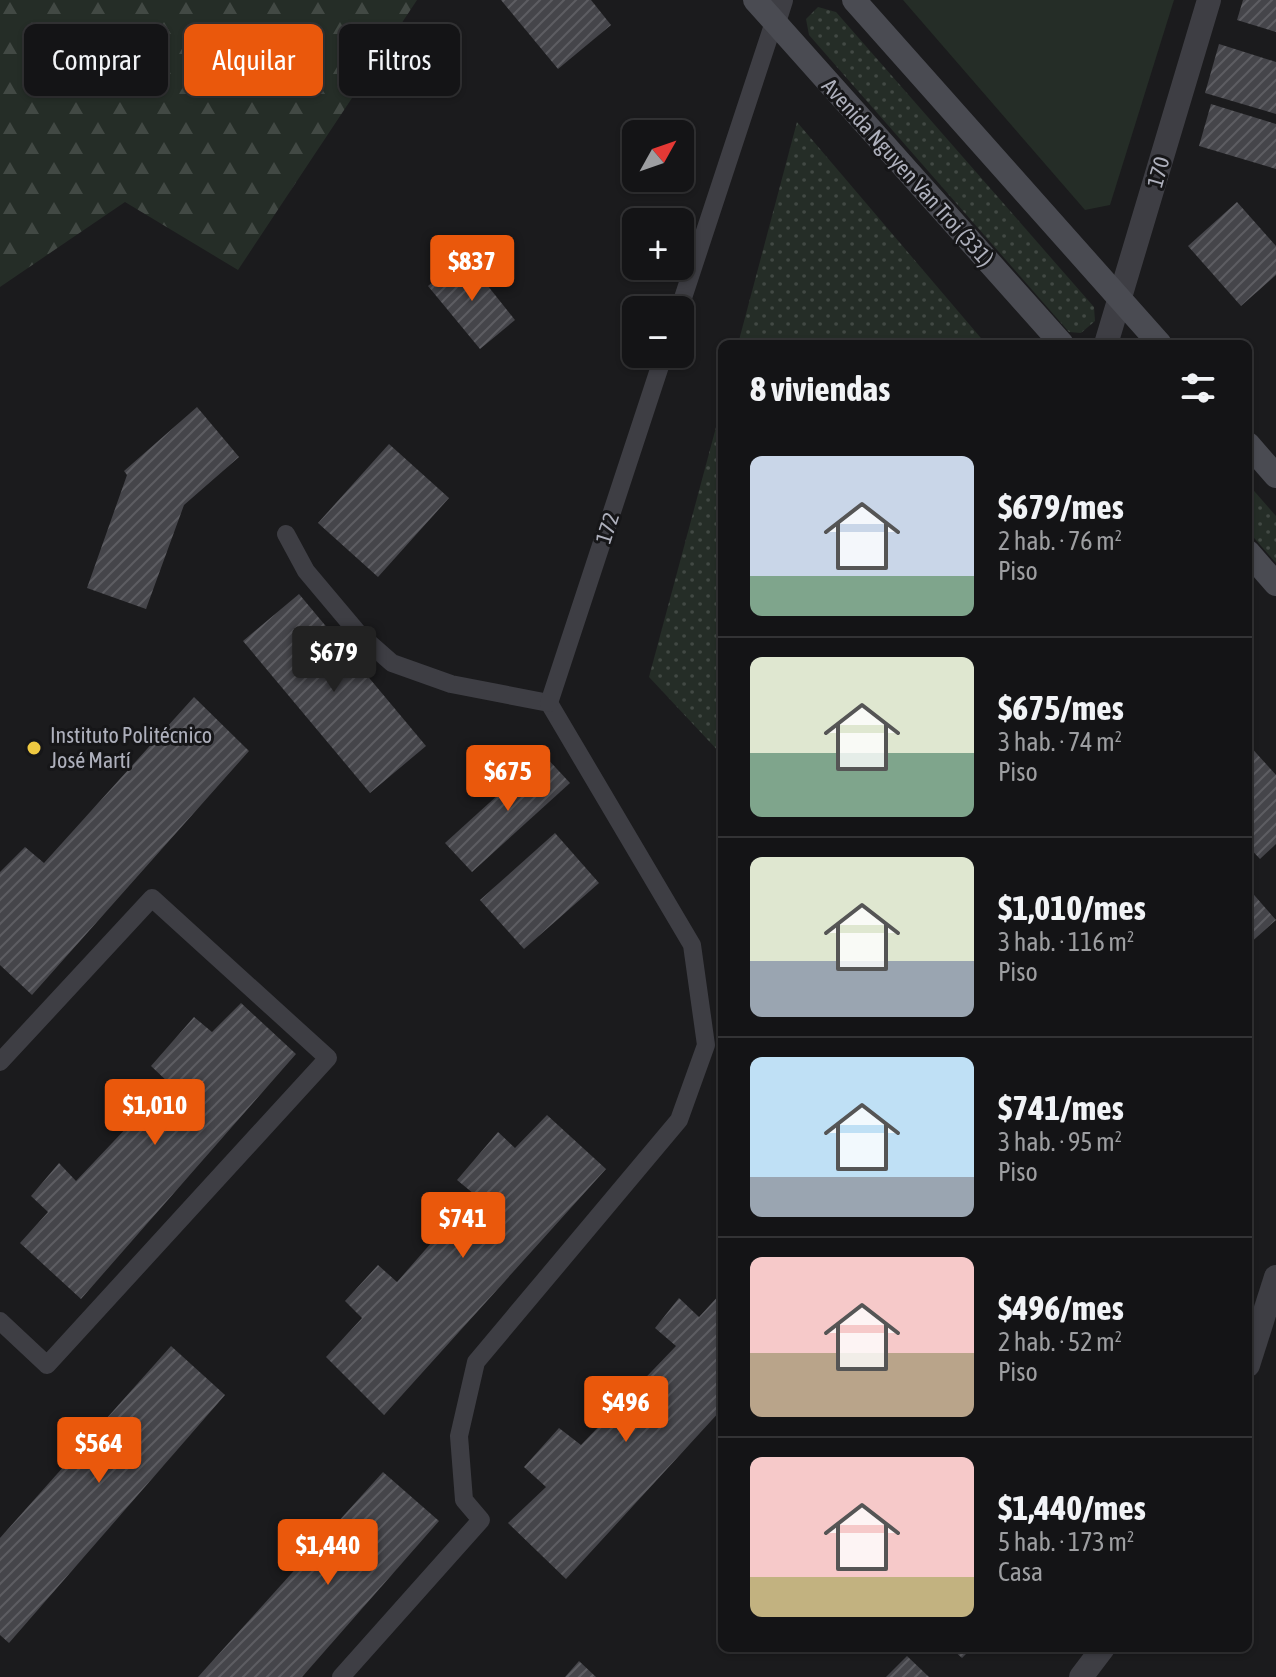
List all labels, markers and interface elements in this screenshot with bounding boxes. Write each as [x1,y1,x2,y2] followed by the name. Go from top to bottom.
[24,24,168,96] chip: Comprar
[184,24,323,96] chip: Alquilar
[339,24,460,96] chip: Filtros
[817,73,999,271] street label: Avenida Nguyen Van Troi (331)
[622,120,694,192] north arrow
[622,120,694,368] map controls
[1141,154,1175,190] street label: 170
[622,208,694,280] button: +
[425,235,519,303] pin: $837
[448,246,496,276] text: $837
[622,296,694,368] button: −
[1176,366,1220,410] icon: filters
[750,369,890,408] text: 8 viviendas
[998,487,1124,526] text: $679/mes
[814,488,910,584] icon: home
[590,509,624,547] street label: 172
[998,526,1122,556] text: 2 hab. · 76 m²
[998,556,1038,586] text: Piso
[287,626,381,694] pin: $679
[310,637,358,667] text: $679
[998,688,1124,727] text: $675/mes
[814,689,910,785] icon: home
[50,722,212,773] place label: Instituto Politécnico José Martí
[998,727,1122,757] text: 3 hab. · 74 m²
[25,739,43,757] marker: Instituto Politécnico José Martí
[461,745,555,813] pin: $675
[484,756,532,786] text: $675
[998,757,1038,787] text: Piso
[998,888,1146,927] text: $1,010/mes
[814,889,910,985] icon: home
[998,927,1134,957] text: 3 hab. · 116 m²
[998,957,1038,987] text: Piso
[90,1079,220,1147] pin: $1,010
[998,1088,1124,1127] text: $741/mes
[814,1089,910,1185] icon: home
[123,1090,187,1120] text: $1,010
[998,1127,1122,1157] text: 3 hab. · 95 m²
[998,1157,1038,1187] text: Piso
[416,1192,510,1260] pin: $741
[439,1203,487,1233] text: $741
[998,1288,1124,1327] text: $496/mes
[814,1289,910,1385] icon: home
[998,1327,1122,1357] text: 2 hab. · 52 m²
[998,1357,1038,1387] text: Piso
[579,1376,673,1444] pin: $496
[602,1387,650,1417] text: $496
[52,1417,146,1485] pin: $564
[75,1428,123,1458] text: $564
[998,1488,1146,1527] text: $1,440/mes
[814,1489,910,1585] icon: home
[263,1519,393,1587] pin: $1,440
[998,1527,1134,1557] text: 5 hab. · 173 m²
[296,1530,360,1560] text: $1,440
[998,1557,1043,1587] text: Casa

